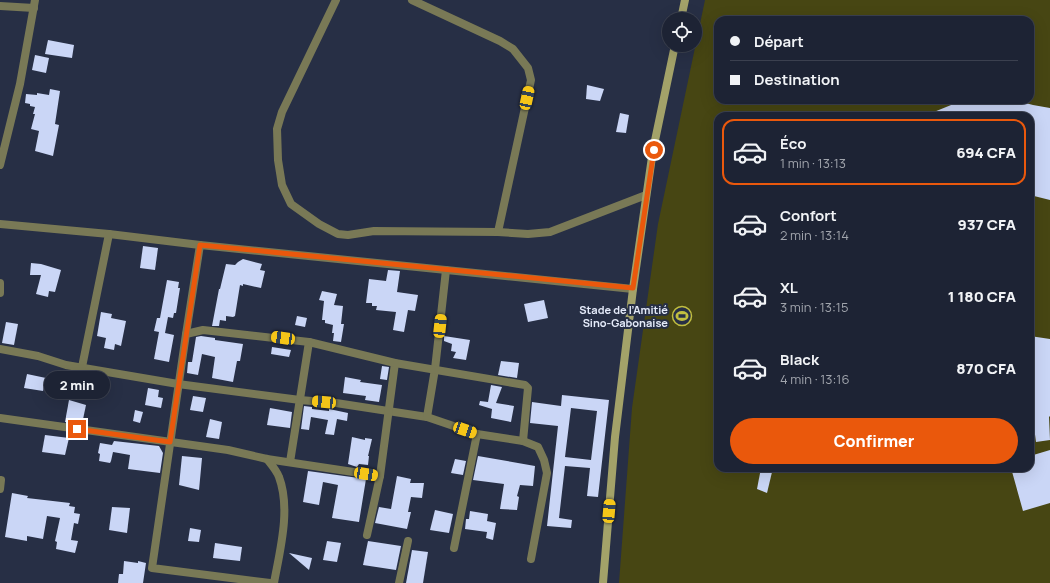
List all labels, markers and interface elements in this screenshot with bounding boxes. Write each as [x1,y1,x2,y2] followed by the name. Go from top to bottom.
[662,12,702,52] map controls
[662,12,702,52] button: locate
[754,31,804,52] text: Départ
[754,69,840,90] text: Destination
[519,85,535,111] car
[780,133,806,154] text: Éco
[732,134,768,170] icon: car
[645,141,663,159] route start
[956,142,1016,163] text: 694 CFA
[780,154,846,172] text: 1 min · 13:13
[780,205,837,226] text: Confort
[732,206,768,242] icon: car
[957,214,1016,235] text: 937 CFA
[780,226,849,244] text: 2 min · 13:14
[780,277,798,298] text: XL
[732,278,768,314] icon: car
[948,286,1016,307] text: 1 180 CFA
[780,298,848,316] text: 3 min · 13:15
[579,302,668,330] place label: Stade de l’Amitié Sino-Gabonaise
[671,305,693,327] sports icon: Stade de l’Amitié Sino-Gabonaise
[433,313,447,339] car
[270,330,296,346] car
[780,349,819,370] text: Black
[732,350,768,386] icon: car
[956,358,1016,379] text: 870 CFA
[780,370,849,388] text: 4 min · 13:16
[44,371,110,399] callout: 2 min
[60,376,94,394] text: 2 min
[312,395,336,409] car
[730,418,1018,464] button: Confirmer
[68,420,86,438] route end
[452,420,478,440] car
[353,466,379,482] car
[602,499,616,523] car

